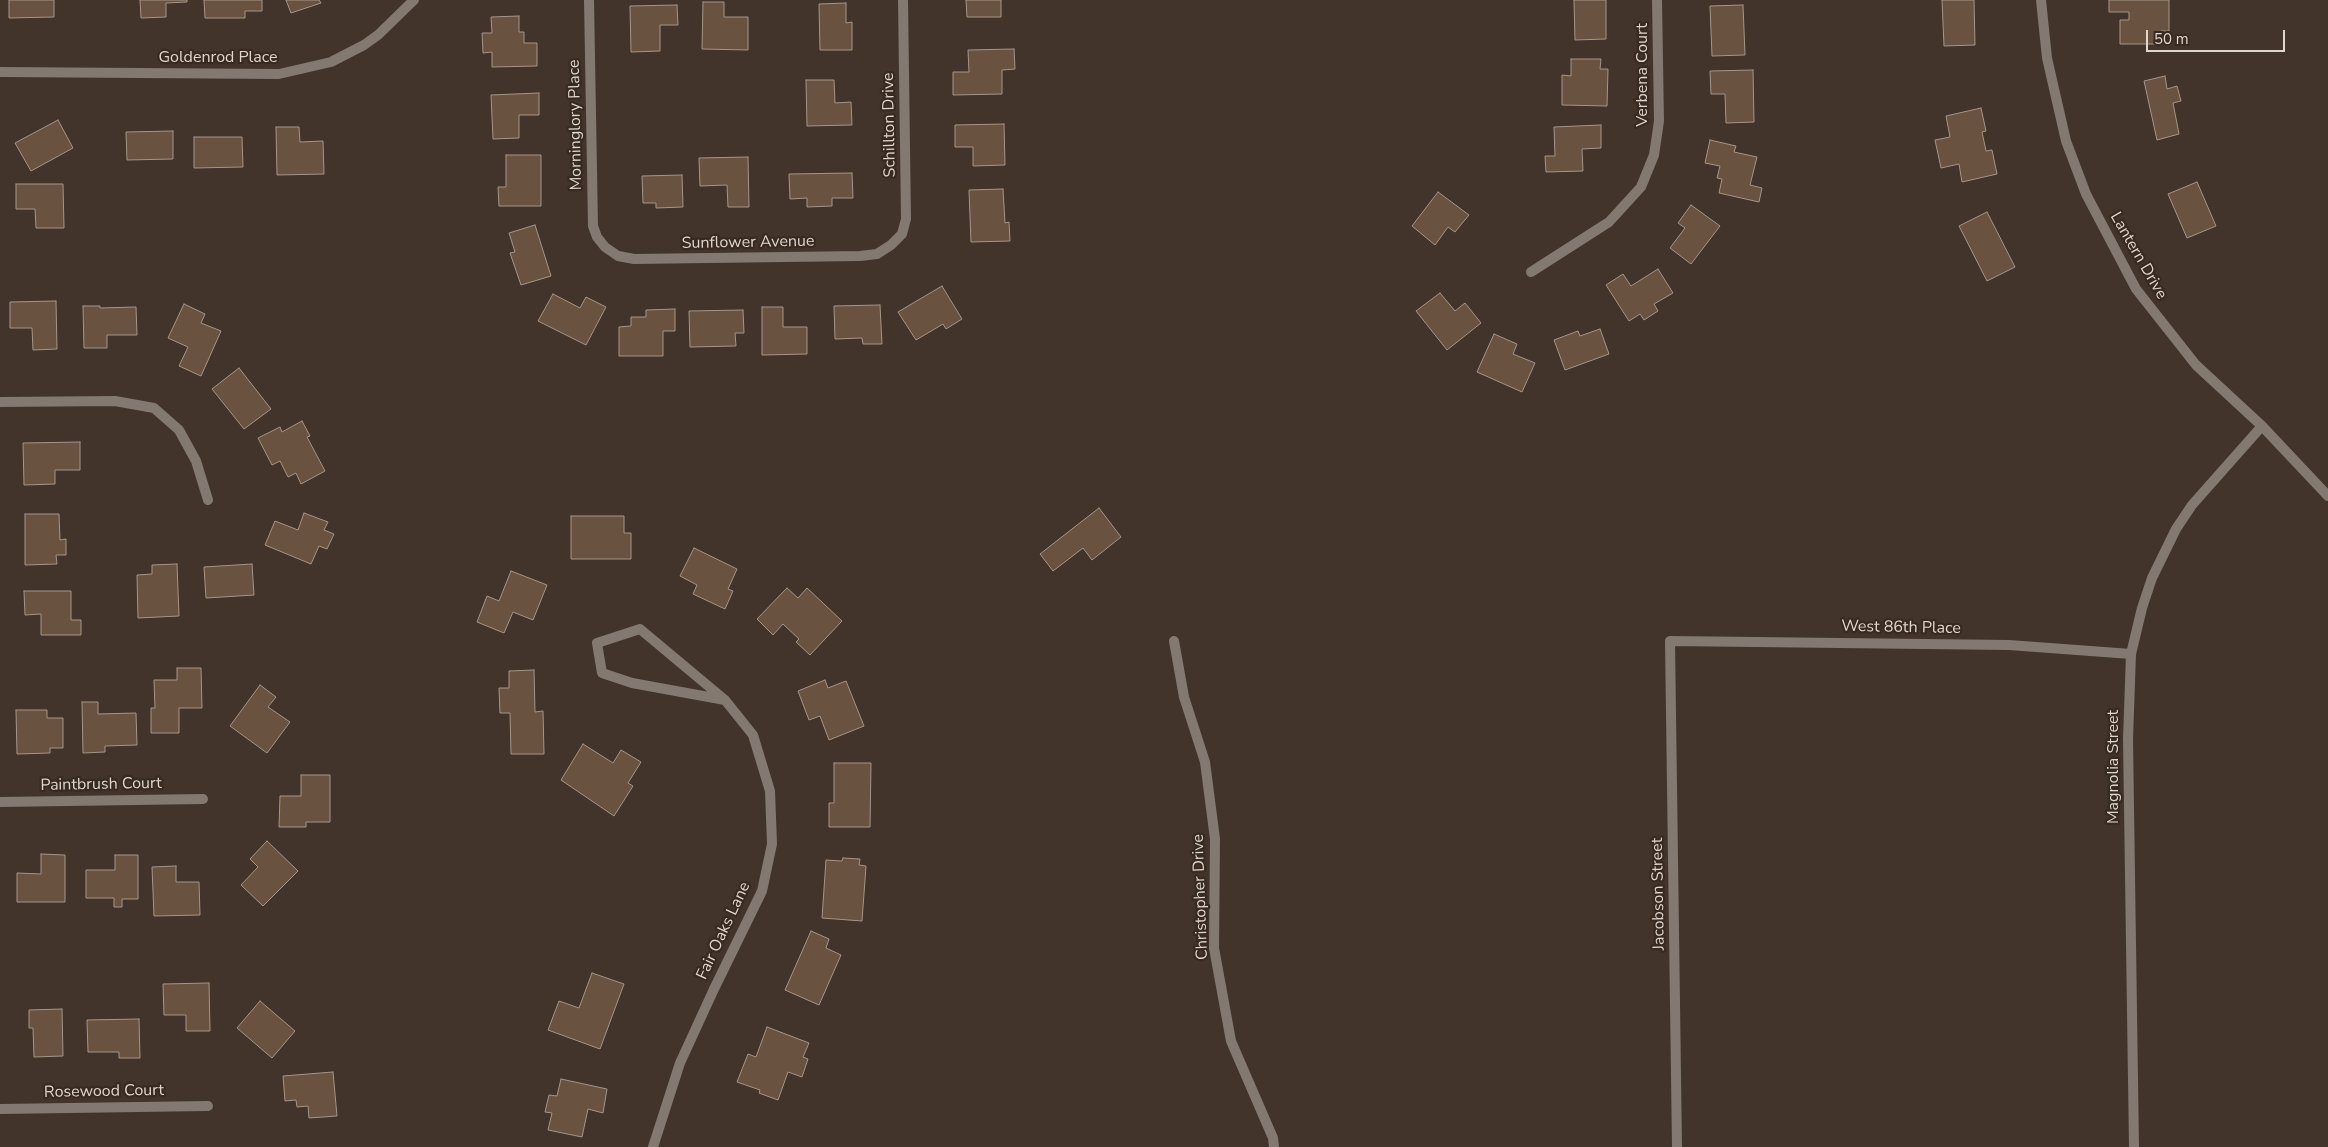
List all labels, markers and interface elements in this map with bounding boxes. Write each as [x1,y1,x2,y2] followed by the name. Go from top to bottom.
[2148,20,2287,52] scale bar
[1633,23,1653,127] street label: Verbena Court
[2154,29,2189,49] text: 50 m
[158,48,278,68] street label: Goldenrod Place
[565,59,587,191] street label: Morninglory Place
[879,72,901,178] street label: Schillton Drive
[2105,209,2171,303] street label: Lantern Drive
[681,232,815,254] street label: Sunflower Avenue
[1841,617,1961,639] street label: West 86th Place
[2104,710,2124,824] street label: Magnolia Street
[40,774,162,796] street label: Paintbrush Court
[1189,834,1213,960] street label: Christopher Drive
[1648,838,1670,950] street label: Jacobson Street
[693,879,755,983] street label: Fair Oaks Lane
[44,1081,164,1103] street label: Rosewood Court

